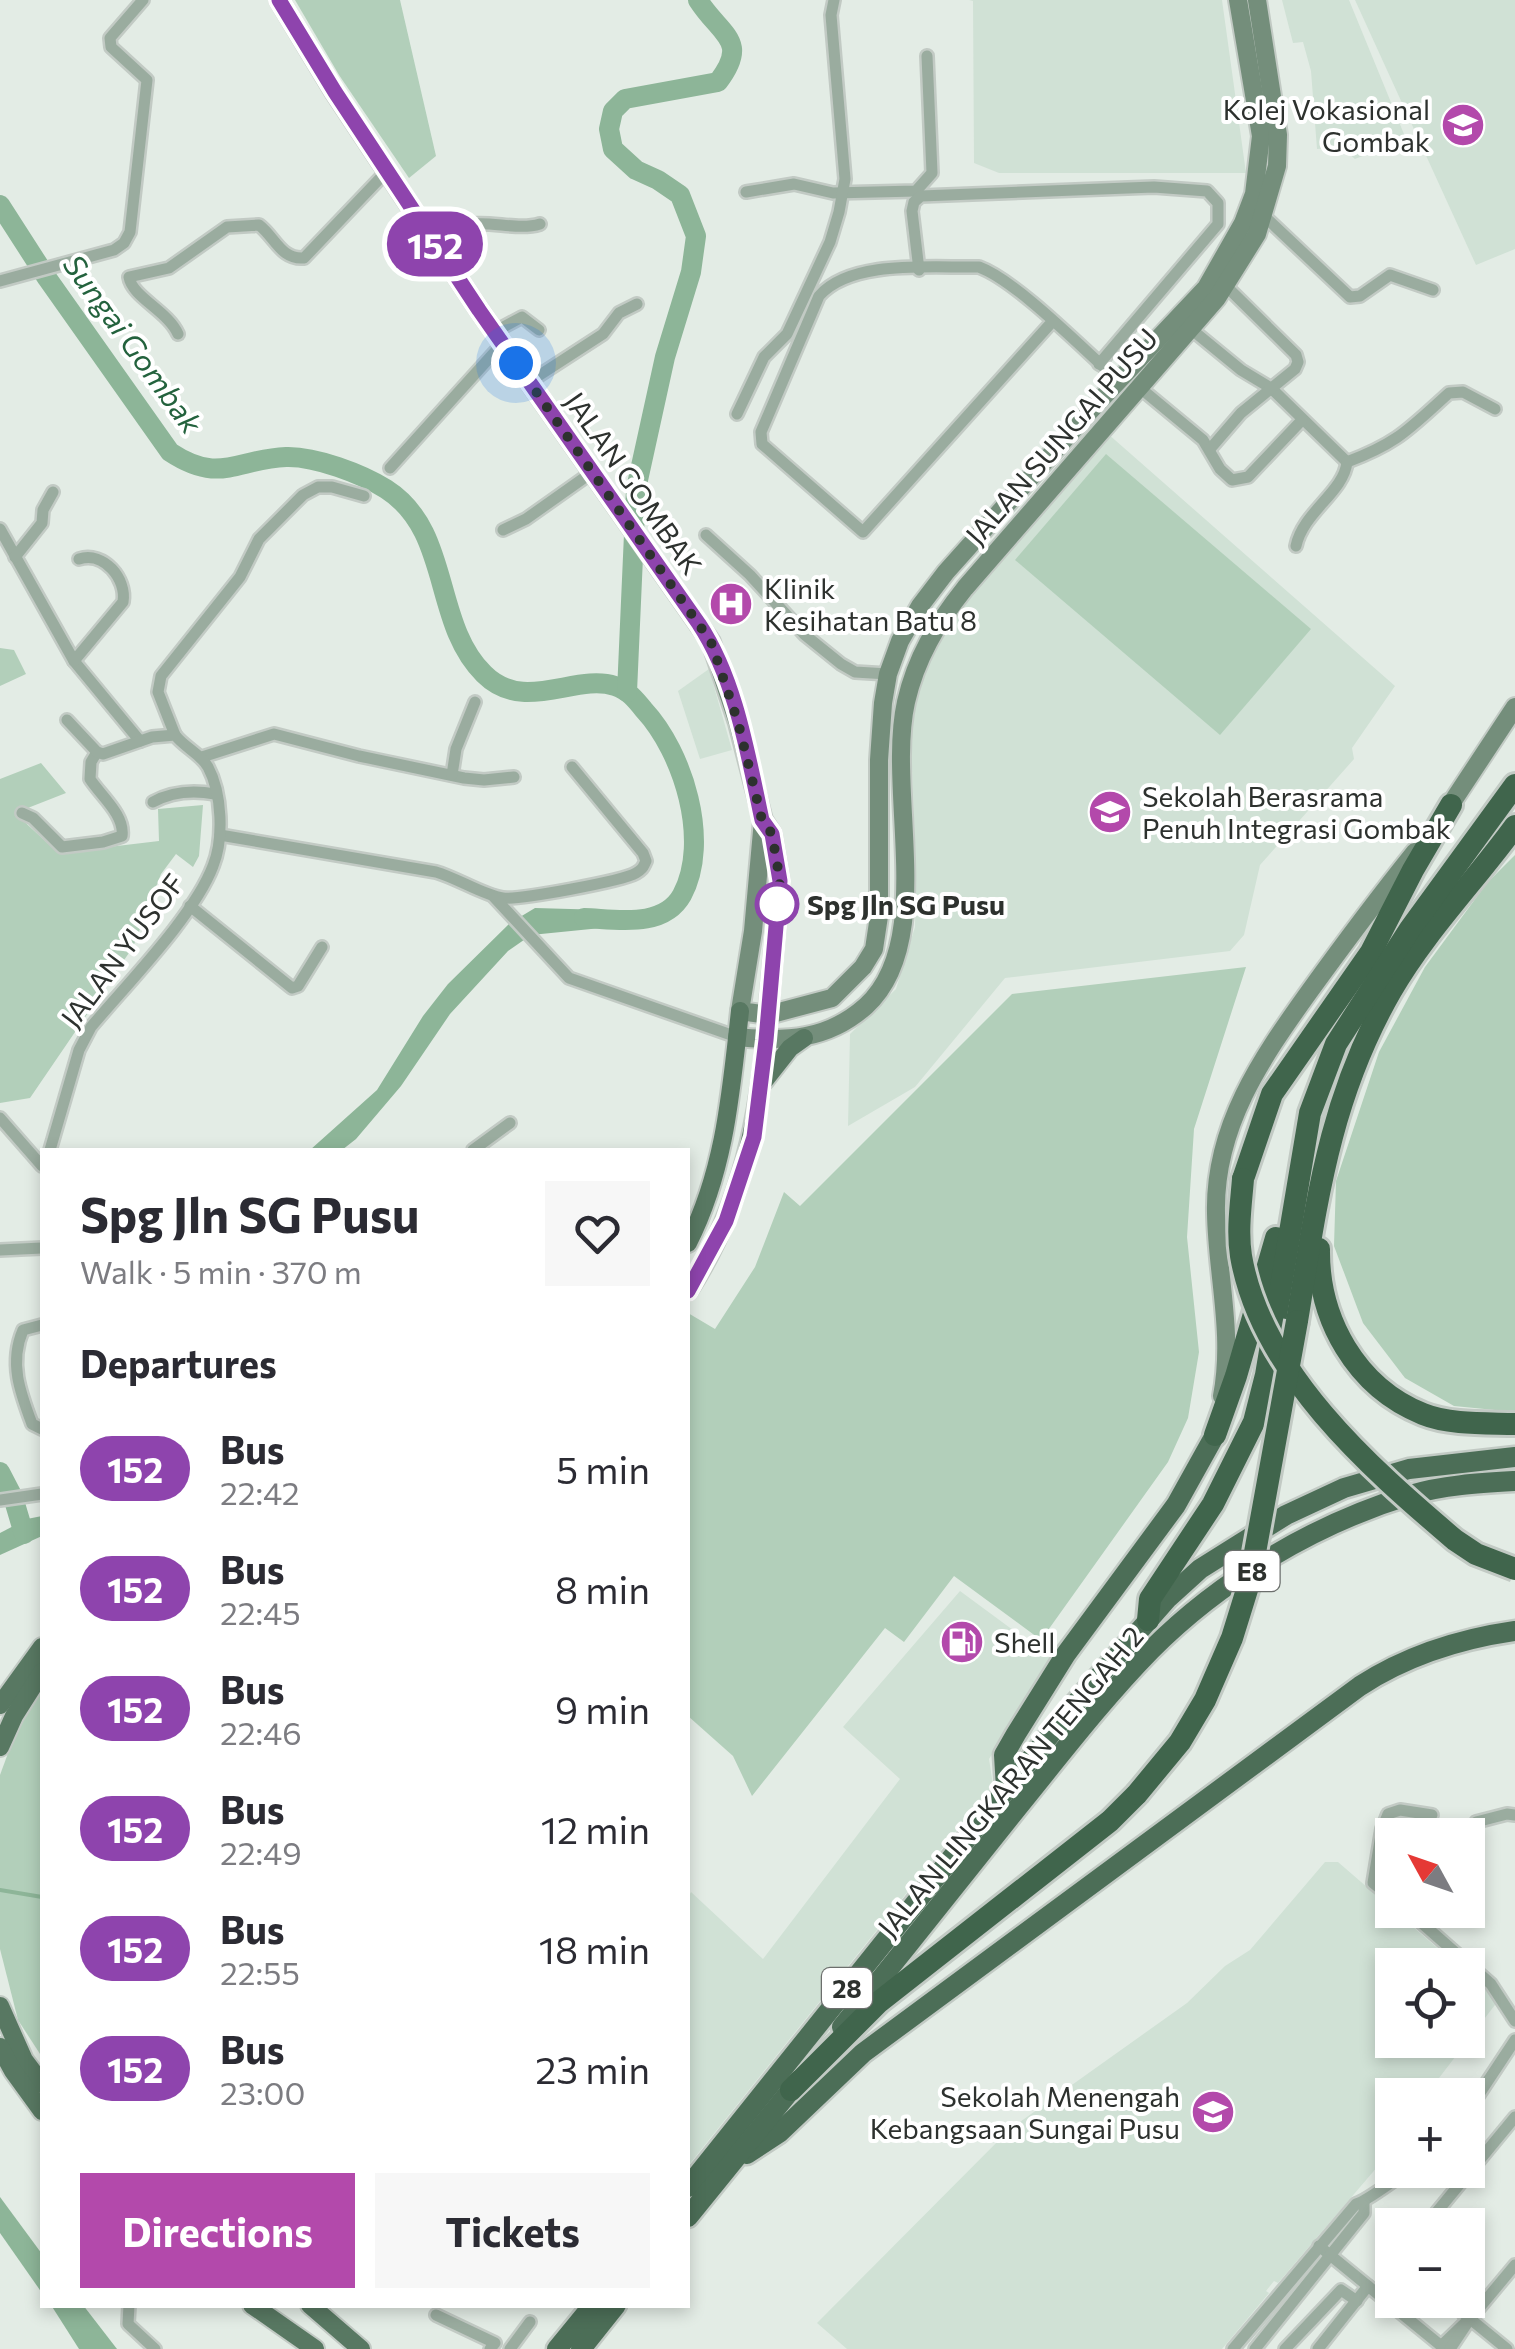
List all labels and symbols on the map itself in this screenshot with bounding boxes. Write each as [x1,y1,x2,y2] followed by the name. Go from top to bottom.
[1223,92,1430,158] place label: Kolej Vokasional Gombak
[1440,102,1486,148] school or university icon: Kolej Vokasional Gombak
[378,212,492,276] line badge: 152
[57,246,212,440] water label: Sungai Gombak
[958,321,1164,551] street label: JALAN SUNGAI PUSU
[491,338,541,388] your location
[558,385,710,581] street label: JALAN GOMBAK
[764,571,977,637] place label: Klinik Kesihatan Batu 8
[708,581,754,627] hospital icon: Klinik Kesihatan Batu 8
[1142,779,1451,845] place label: Sekolah Berasrama Penuh Integrasi Gombak
[1087,789,1133,835] school or university icon: Sekolah Berasrama Penuh Integrasi Gombak
[53,867,191,1033] street label: JALAN YUSOF
[756,883,798,925] marker: Spg Jln SG Pusu
[807,887,1005,921] place label: Spg Jln SG Pusu
[1224,1551,1280,1591] road number: E8
[870,1619,1150,1943] street label: JALAN LINGKARAN TENGAH 2
[939,1619,985,1665] fuel station icon: Shell
[994,1625,1055,1659] place label: Shell
[1375,1818,1485,1928] north arrow
[822,1968,872,2008] road number: 28
[870,2079,1180,2145] place label: Sekolah Menengah Kebangsaan Sungai Pusu
[1190,2089,1236,2135] school or university icon: Sekolah Menengah Kebangsaan Sungai Pusu

